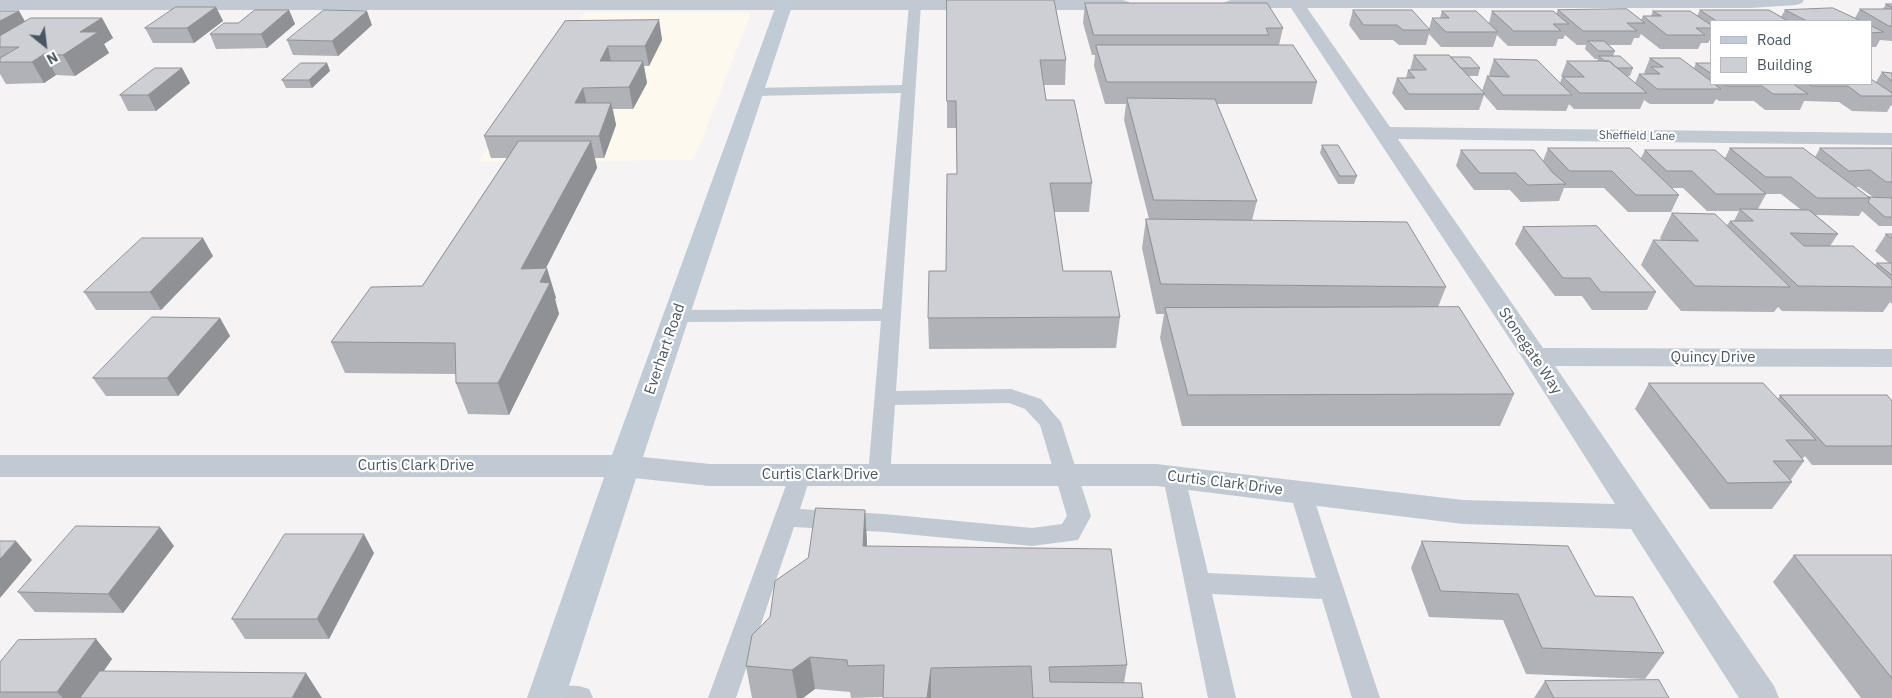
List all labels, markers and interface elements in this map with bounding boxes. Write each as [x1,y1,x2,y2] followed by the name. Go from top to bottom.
[20,20,70,70] north arrow
[1710,20,1872,85] legend
[1757,30,1792,49] text: Road
[43,48,61,68] text: N
[1757,55,1812,74] text: Building
[1599,128,1675,144] street label: Sheffield Lane
[641,301,689,397] street label: Everhart Road
[1494,304,1566,398] street label: Stonegate Way
[1671,349,1755,367] street label: Quincy Drive
[358,457,474,475] street label: Curtis Clark Drive
[762,466,878,484] street label: Curtis Clark Drive
[1166,467,1284,499] street label: Curtis Clark Drive

